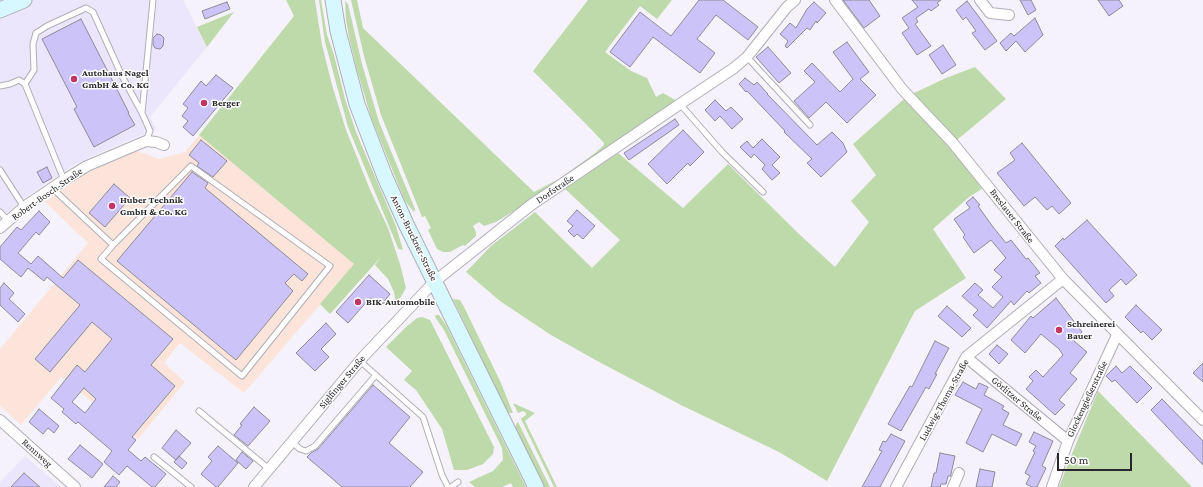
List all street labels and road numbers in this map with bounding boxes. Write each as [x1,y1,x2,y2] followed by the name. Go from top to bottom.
[9,165,85,223] street label: Robert-Bosch-Straße
[534,172,576,206] street label: Dorfstraße
[987,187,1037,245] street label: Breslauer Straße
[388,193,440,283] street label: Anton-Bruckner-Straße
[316,353,368,411] street label: Siglfinger Straße
[917,357,971,443] street label: Ludwig-Thoma-Straße
[1064,359,1110,439] street label: Glockengießerstraße
[989,374,1045,424] street label: Görlitzer Straße
[19,436,55,470] street label: Rennweg

